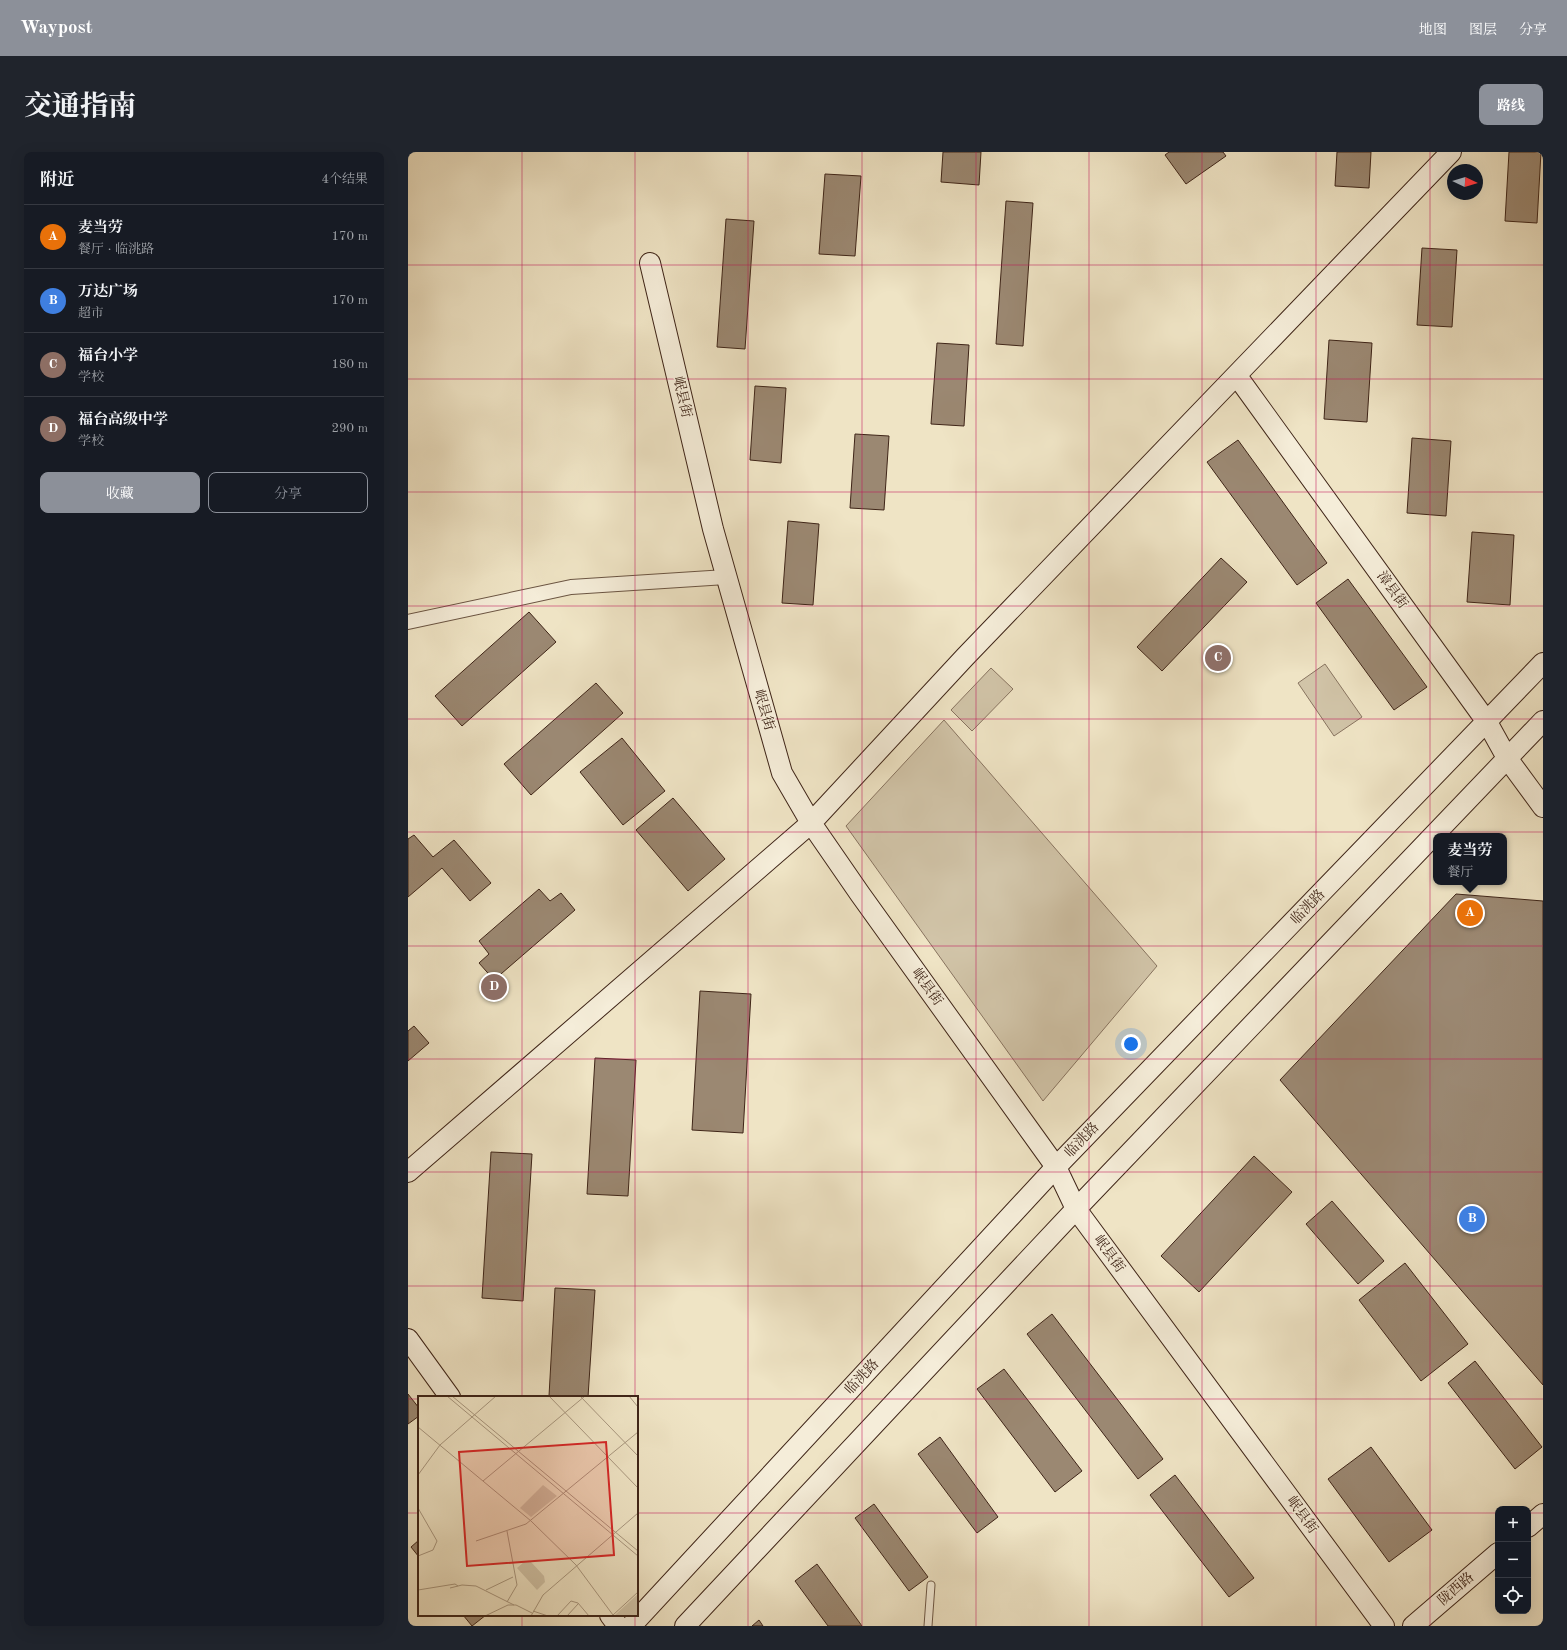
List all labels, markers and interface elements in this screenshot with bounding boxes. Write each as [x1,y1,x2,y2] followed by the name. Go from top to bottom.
[20,19,93,38] text: Waypost
[1419,23,1447,37] text: 地图
[1469,23,1497,37] text: 图层
[1519,23,1547,37] text: 分享
[1479,84,1543,125] button: 路线
[24,94,136,122] text: 交通指南
[1447,164,1483,200] north arrow
[40,172,74,189] text: 附近
[321,173,368,186] text: 4个结果
[78,221,123,236] text: 麦当劳
[48,230,58,243] text: A
[331,230,368,243] text: 170 m
[78,243,154,256] text: 餐厅 · 临洮路
[78,285,138,300] text: 万达广场
[48,294,58,307] text: B
[331,294,368,307] text: 170 m
[78,307,104,320] text: 超市
[78,349,138,364] text: 福台小学
[49,358,57,371] text: C
[331,358,368,371] text: 180 m
[78,371,104,384] text: 学校
[670,375,695,419] street label: 岷县街
[78,413,168,428] text: 福台高级中学
[48,422,58,435] text: D
[331,422,368,435] text: 290 m
[78,435,104,448] text: 学校
[40,472,200,513] button: 收藏
[208,472,368,513] button: 分享
[1374,568,1411,611] street label: 漳县街
[1205,643,1231,673] pin: C
[751,688,777,732] street label: 岷县街
[1433,833,1507,885] popup
[1447,844,1493,859] text: 麦当劳
[1447,866,1474,879] text: 餐厅
[1288,886,1328,927] street label: 临洮路
[1457,898,1483,928] pin: A
[909,965,946,1008] street label: 岷县街
[481,972,507,1002] pin: D
[1121,1034,1141,1054] your location
[1062,1119,1102,1160] street label: 临洮路
[1459,1204,1485,1234] pin: B
[1091,1232,1128,1275] street label: 岷县街
[842,1356,881,1397] street label: 临洮路
[418,1396,638,1616] inset map
[1284,1493,1321,1536] street label: 岷县街
[1495,1506,1531,1614] map controls
[1495,1506,1531,1542] button: +
[1495,1542,1531,1578] button: −
[1435,1569,1476,1608] street label: 陇西路
[1495,1578,1531,1614] button: locate

